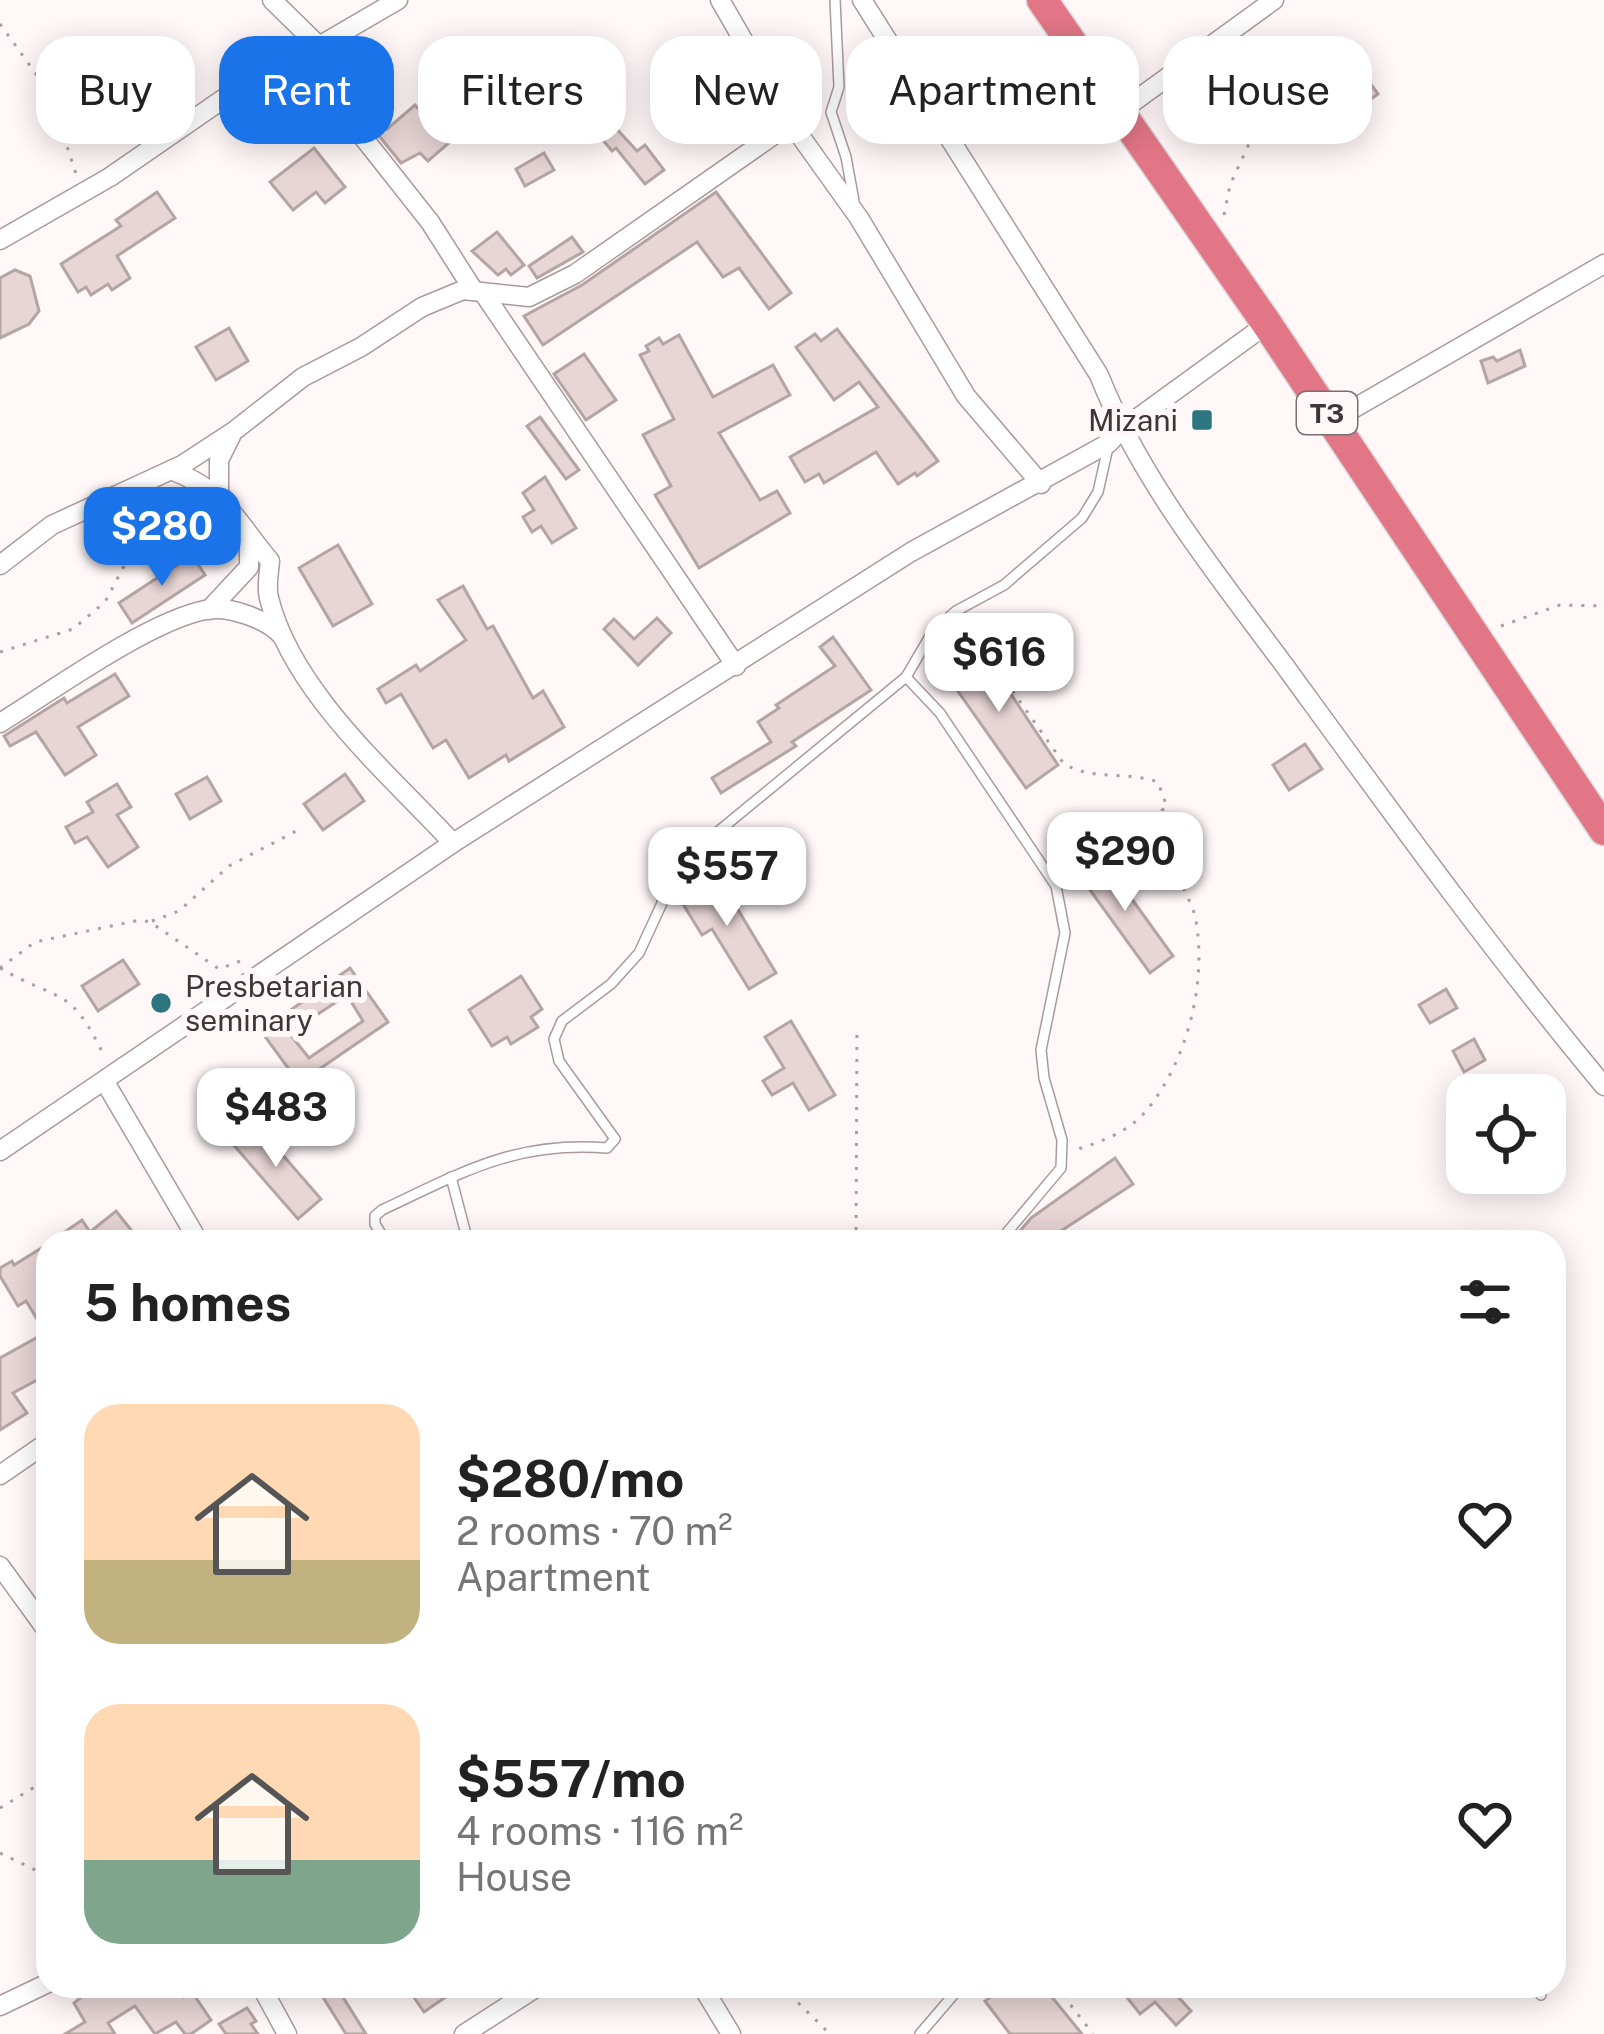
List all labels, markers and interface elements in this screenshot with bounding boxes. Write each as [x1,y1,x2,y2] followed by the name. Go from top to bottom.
[36,36,195,144] chip: Buy
[219,36,394,144] chip: Rent
[418,36,626,144] chip: Filters
[650,36,822,144] chip: New
[846,36,1139,144] chip: Apartment
[1163,36,1372,144] chip: House
[1297,392,1357,434] road number: T3
[1088,402,1178,438] place label: Mizani
[1189,407,1215,433] marker: Mizani
[91,487,233,589] pin: $280
[111,503,213,549] text: $280
[928,613,1070,715] pin: $616
[952,629,1046,675] text: $616
[1054,812,1196,914] pin: $290
[656,827,798,929] pin: $557
[1074,828,1176,874] text: $290
[675,843,779,889] text: $557
[185,968,363,1038] place label: Presbetarian seminary
[148,990,174,1016] marker: Presbetarian seminary
[205,1068,347,1170] pin: $483
[1446,1074,1566,1194] map controls
[1446,1074,1566,1194] button: locate
[224,1084,328,1130] text: $483
[1452,1269,1518,1335] icon: filters
[84,1273,291,1332] text: 5 homes
[456,1449,684,1508] text: $280/mo
[180,1452,324,1596] icon: home
[1452,1491,1518,1557] icon: heart
[456,1508,733,1554] text: 2 rooms · 70 m²
[456,1554,651,1600] text: Apartment
[456,1749,686,1808] text: $557/mo
[180,1752,324,1896] icon: home
[1452,1791,1518,1857] icon: heart
[456,1808,743,1854] text: 4 rooms · 116 m²
[456,1854,572,1900] text: House

